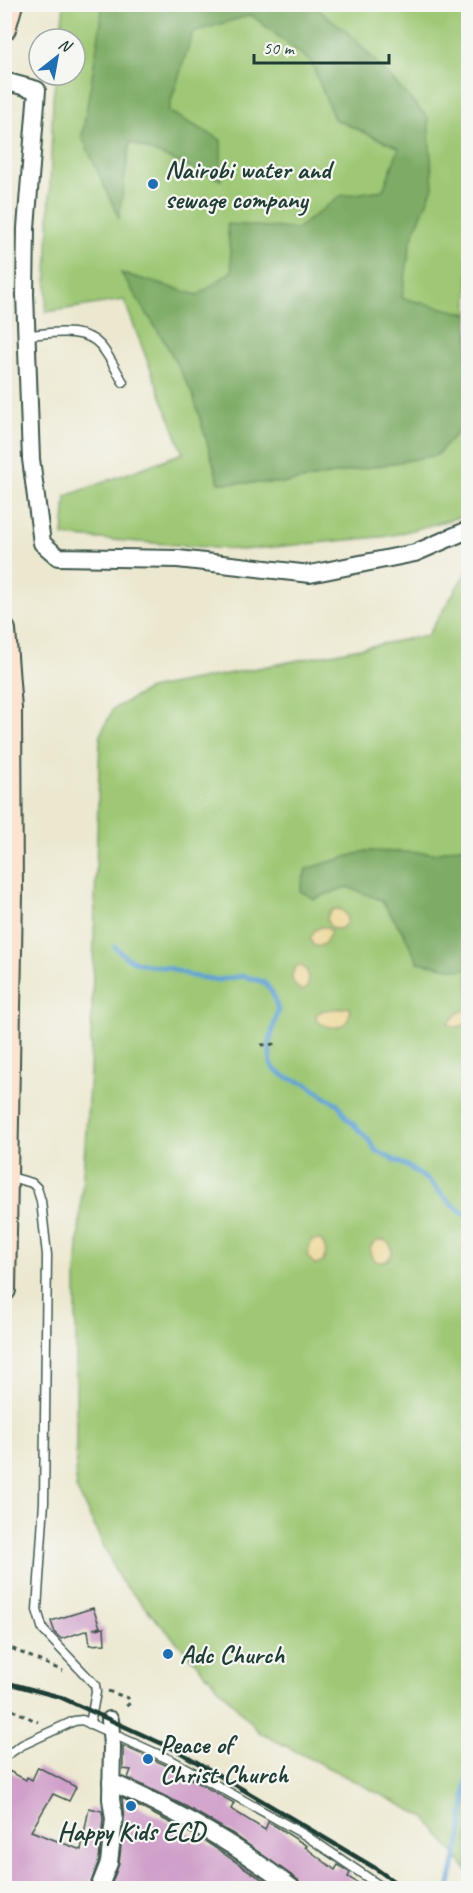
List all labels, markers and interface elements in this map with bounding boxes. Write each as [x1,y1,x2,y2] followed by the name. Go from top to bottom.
[27,27,87,87] north arrow
[254,27,389,65] scale bar
[55,34,76,58] text: N
[263,37,296,59] text: 50 m
[165,153,335,216] place label: Nairobi water and sewage company
[146,177,160,191] marker: Nairobi water and sewage company
[180,1638,285,1671] place label: Adc Church
[161,1647,175,1661] marker: Adc Church
[160,1728,289,1791] place label: Peace of Christ Church
[141,1752,155,1766] marker: Peace of Christ Church
[124,1799,138,1813] marker: Happy Kids ECD
[57,1815,207,1848] place label: Happy Kids ECD

